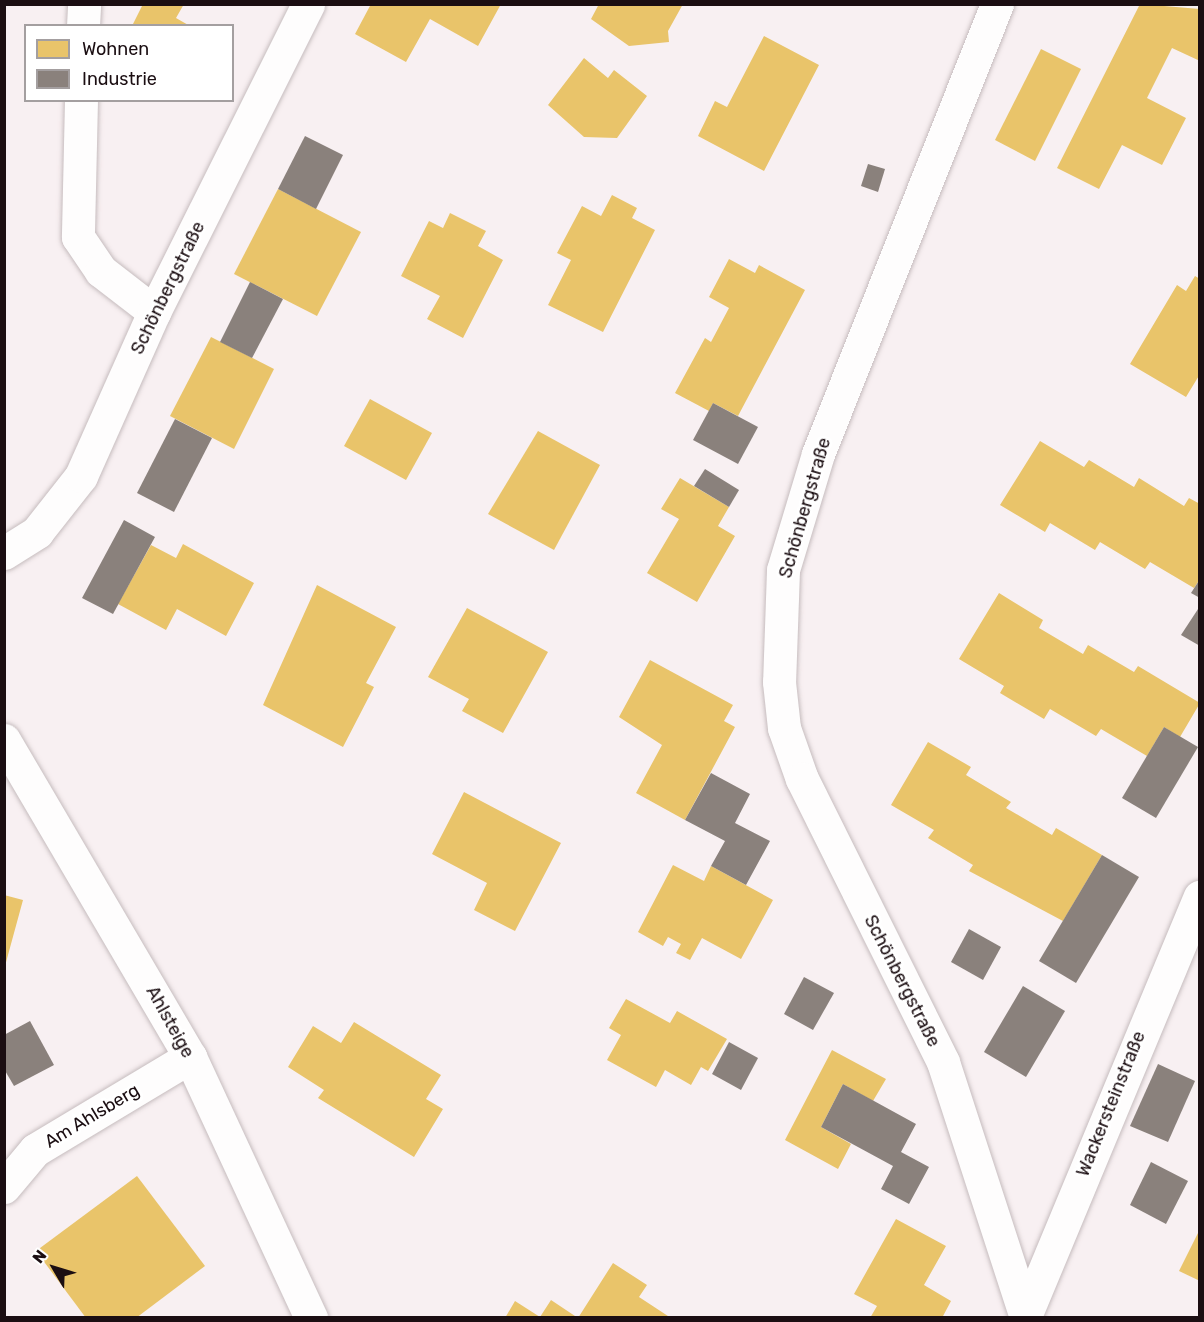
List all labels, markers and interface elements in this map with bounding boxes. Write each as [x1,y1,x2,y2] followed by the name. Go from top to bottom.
[24,24,234,102] legend
[82,38,149,60] text: Wohnen
[82,68,157,90] text: Industrie
[127,218,209,358] street label: Schönbergstraße
[775,435,835,581] street label: Schönbergstraße
[859,911,945,1051] street label: Schönbergstraße
[141,982,199,1062] street label: Ahlsteige
[1072,1028,1150,1180] street label: Wackersteinstraße
[40,1079,144,1153] street label: Am Ahlsberg
[24,1238,84,1298] north arrow
[28,1246,50,1267] text: N

